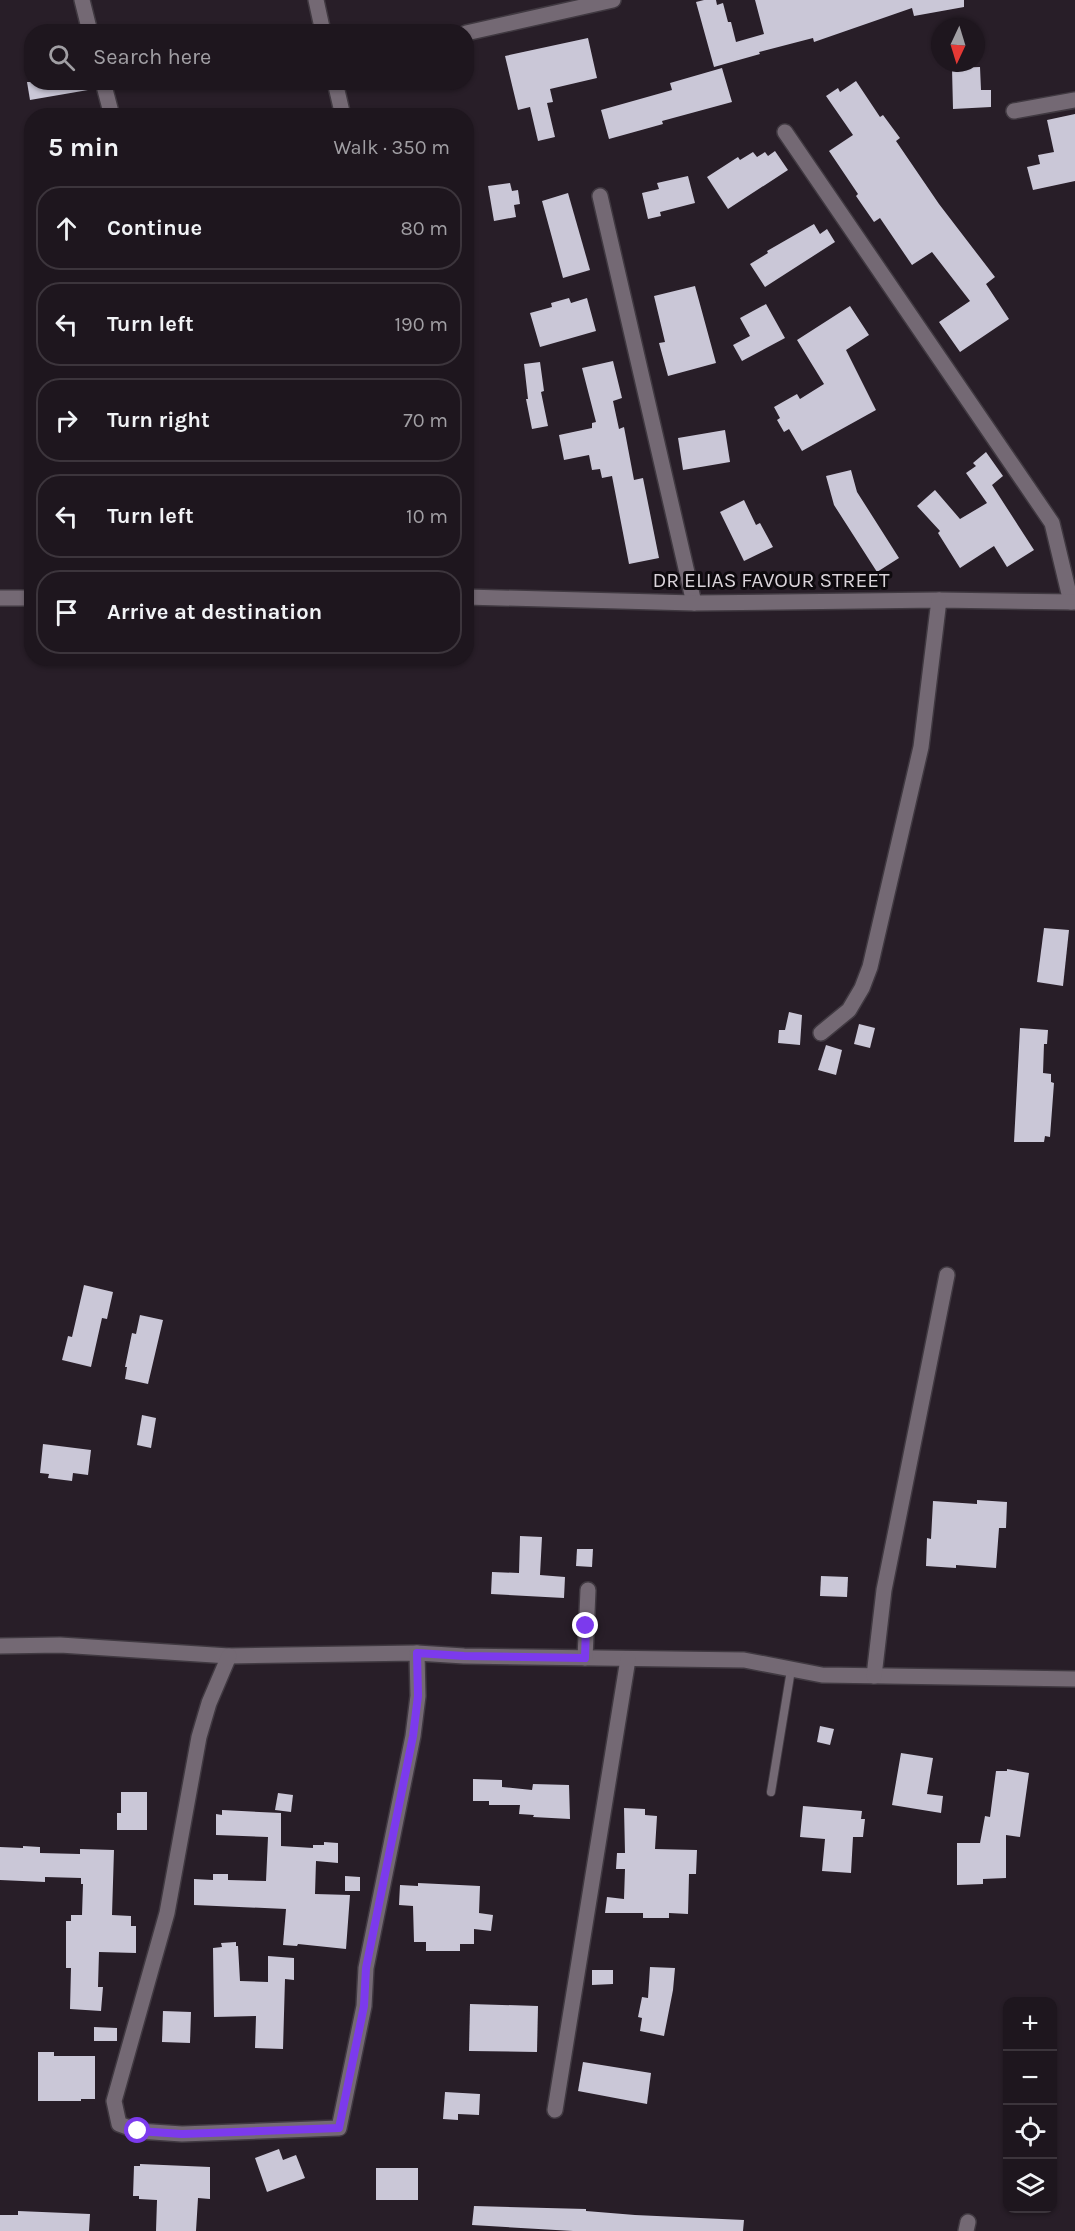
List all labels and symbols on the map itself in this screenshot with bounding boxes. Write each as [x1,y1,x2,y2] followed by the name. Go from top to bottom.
[931,18,985,72] north arrow
[652,568,890,592] street label: DR ELIAS FAVOUR STREET
[572,1612,598,1638] route end
[124,2117,150,2143] route start

